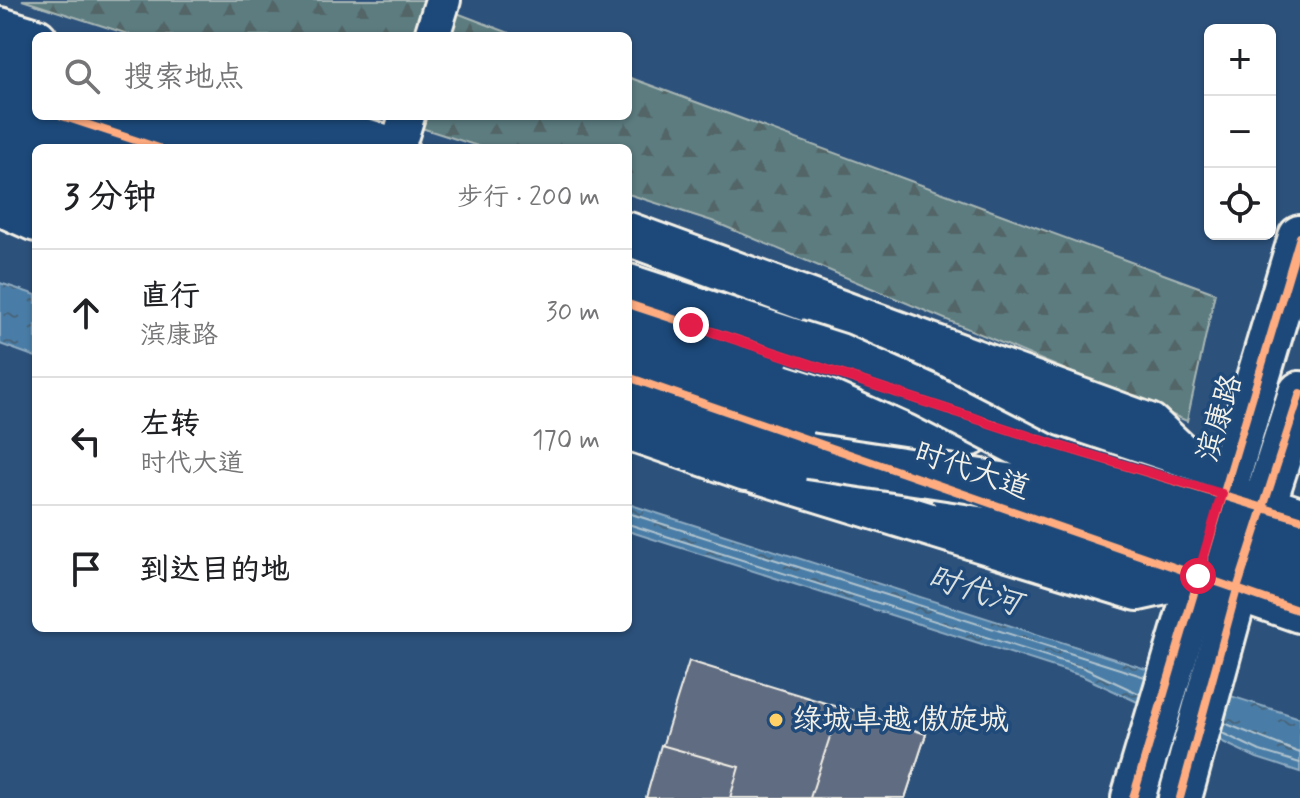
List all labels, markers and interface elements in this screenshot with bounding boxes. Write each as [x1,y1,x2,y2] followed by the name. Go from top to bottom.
[1204,24,1276,240] map controls
[1204,24,1276,96] button: +
[32,32,632,120] search box
[60,54,104,98] icon: search
[124,58,244,97] text: 搜索地点
[1204,96,1276,168] button: −
[1204,168,1276,240] button: locate
[64,175,157,220] text: 3 分钟
[457,181,600,215] text: 步行 · 200 m
[140,277,200,316] text: 直行
[64,291,108,335] icon: ahead
[546,296,600,330] text: 30 m
[673,307,709,343] route end
[140,319,218,353] text: 滨康路
[1188,369,1252,467] street label: 滨康路
[140,405,200,444] text: 左转
[64,419,108,463] icon: left
[532,424,600,458] text: 170 m
[909,433,1035,509] street label: 时代大道
[140,447,244,481] text: 时代大道
[64,547,108,591] icon: arrive
[140,551,290,590] text: 到达目的地
[922,556,1031,627] water label: 时代河
[1180,558,1216,594] route start
[792,701,1009,740] place label: 绿城卓越·傲旋城
[767,711,785,729] marker: 绿城卓越·傲旋城

